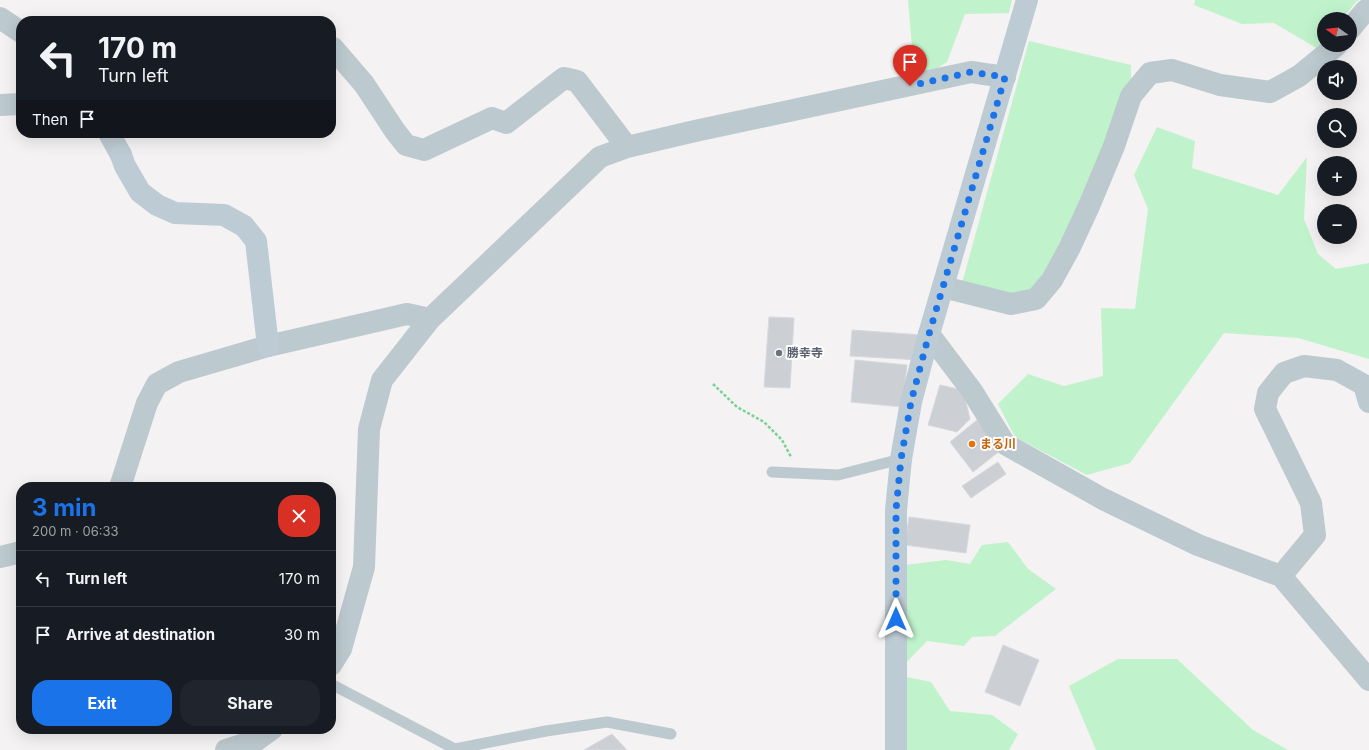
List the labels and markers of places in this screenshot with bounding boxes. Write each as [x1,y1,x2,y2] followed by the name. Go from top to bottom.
[893,45,927,86] pin
[787,345,823,360] place label: 勝幸寺
[774,348,784,358] marker: 勝幸寺
[980,436,1016,451] place label: まる川
[967,439,977,449] marker: まる川

